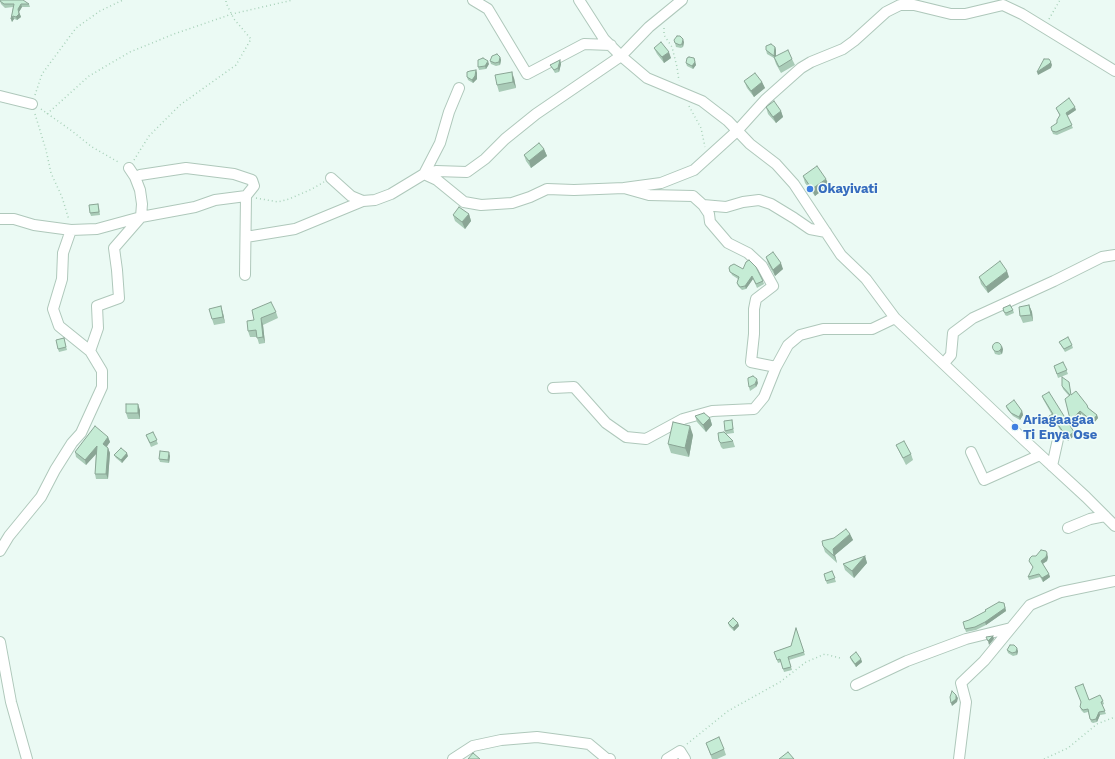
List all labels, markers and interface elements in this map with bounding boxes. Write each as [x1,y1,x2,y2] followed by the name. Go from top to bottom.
[818,181,878,197] place label: Okayivati
[805,184,815,194] marker: Okayivati
[1023,412,1097,443] place label: Ariagaagaa Ti Enya Ose
[1010,422,1020,432] marker: Ariagaagaa Ti Enya Ose

